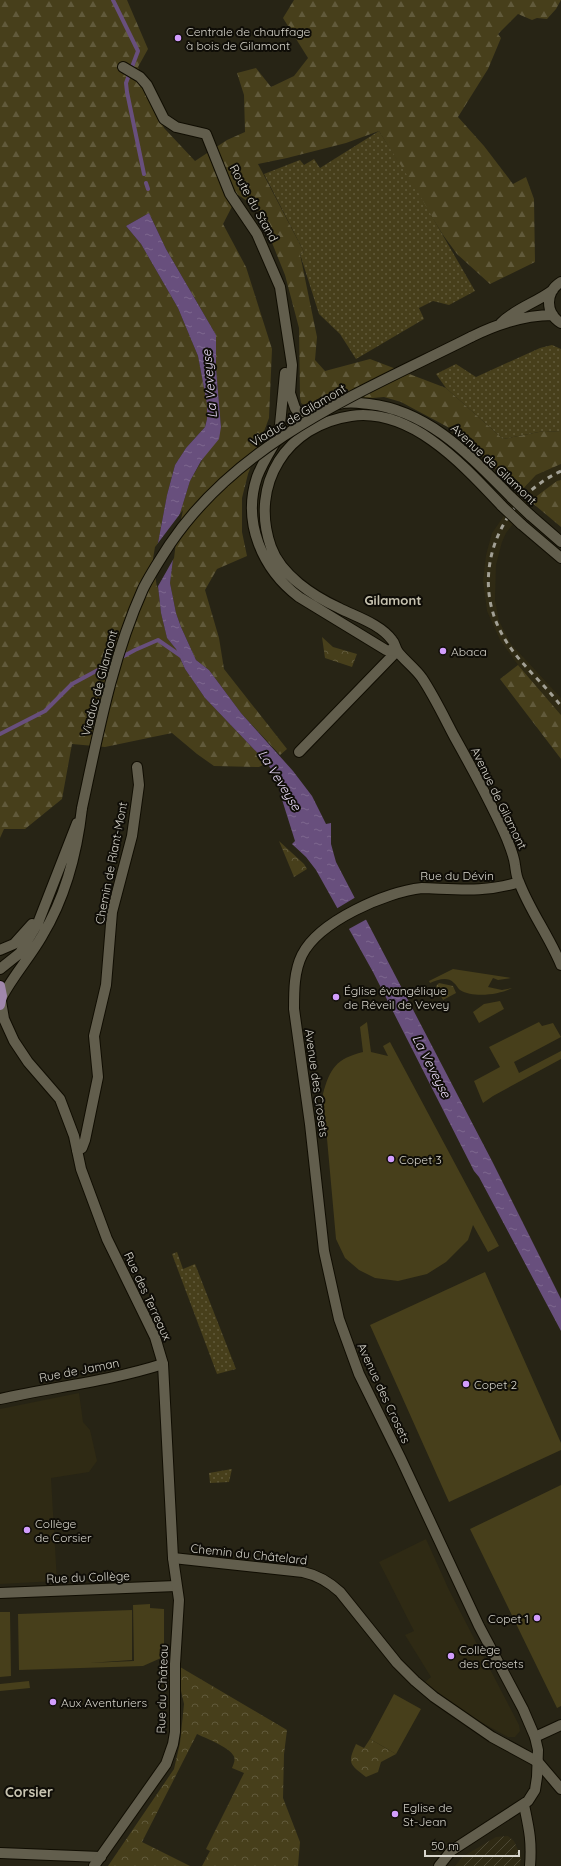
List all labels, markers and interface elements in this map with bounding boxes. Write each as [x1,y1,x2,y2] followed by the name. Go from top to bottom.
[186,24,311,53] place label: Centrale de chauffage à bois de Gilamont
[173,33,183,43] marker: Centrale de chauffage à bois de Gilamont
[227,162,281,244] street label: Route du Stand
[198,348,220,419] water label: La Veveyse
[247,380,349,450] street label: Viaduc de Gilamont
[448,420,540,508] street label: Avenue de Gilamont
[365,592,421,608] district label: Gilamont
[78,628,120,738] street label: Viaduc de Gilamont
[451,644,487,659] place label: Abaca
[438,646,448,656] marker: Abaca
[468,744,530,852] street label: Avenue de Gilamont
[255,747,305,814] water label: La Veveyse
[92,801,130,925] street label: Chemin de Riant-Mont
[420,868,494,883] street label: Rue du Dévin
[344,983,449,1012] place label: Église évangélique de Réveil de Vevey
[331,992,341,1002] marker: Église évangélique de Réveil de Vevey
[302,1028,332,1138] street label: Avenue des Crosets
[409,1032,455,1101] water label: La Veveyse
[399,1152,442,1167] place label: Copet 3
[386,1154,396,1164] marker: Copet 3
[121,1249,175,1343] street label: Rue des Terreaux
[354,1340,414,1446] street label: Avenue des Crosets
[38,1355,120,1385] street label: Rue de Jaman
[474,1377,517,1392] place label: Copet 2
[461,1379,471,1389] marker: Copet 2
[35,1516,92,1545] place label: Collège de Corsier
[22,1525,32,1535] marker: Collège de Corsier
[190,1540,308,1568] street label: Chemin du Châtelard
[46,1568,130,1586] street label: Rue du Collège
[488,1611,529,1626] place label: Copet 1
[532,1613,542,1623] marker: Copet 1
[459,1642,524,1671] place label: Collège des Crosets
[153,1644,171,1734] street label: Rue du Château
[446,1651,456,1661] marker: Collège des Crosets
[61,1695,147,1710] place label: Aux Aventuriers
[48,1697,58,1707] marker: Aux Aventuriers
[5,1783,53,1801] district label: Corsier
[403,1800,452,1829] place label: Eglise de St-Jean
[390,1809,400,1819] marker: Eglise de St-Jean
[425,1832,519,1858] scale bar
[431,1838,459,1853] text: 50 m

